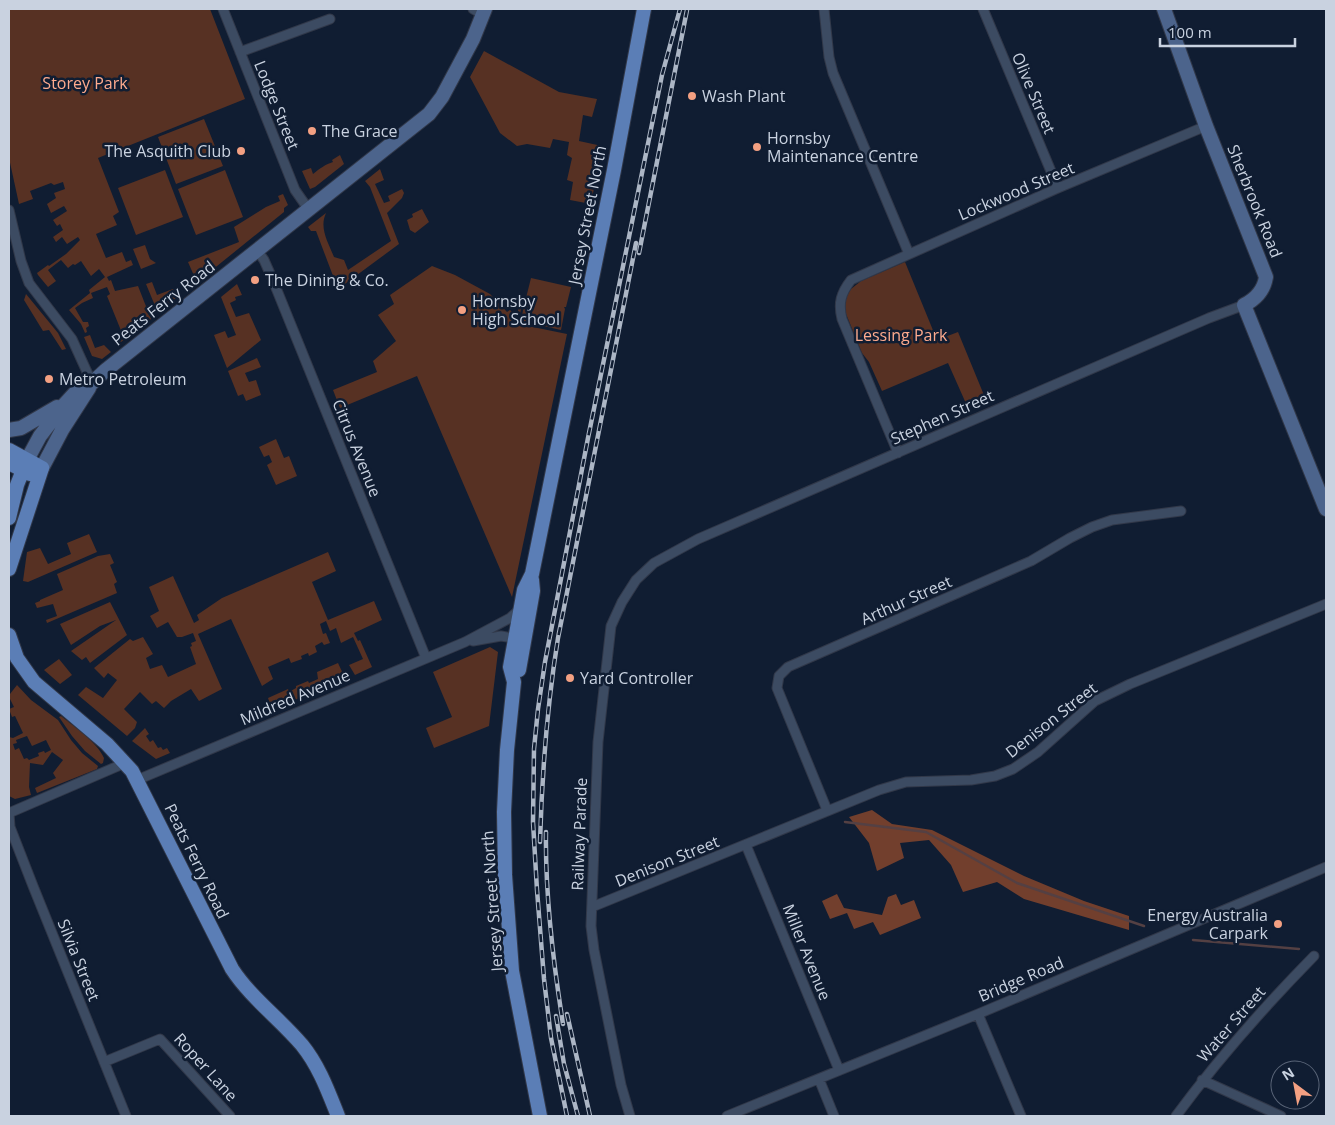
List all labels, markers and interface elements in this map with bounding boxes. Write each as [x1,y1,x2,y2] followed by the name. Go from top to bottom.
[1160,15,1295,47] scale bar
[1168,22,1212,42] text: 100 m
[1007,49,1061,137] street label: Olive Street
[249,57,305,153] street label: Lodge Street
[42,72,128,94] park label: Storey Park
[702,85,786,107] place label: Wash Plant
[686,90,698,102] marker: Wash Plant
[322,120,397,142] place label: The Grace
[306,125,318,137] marker: The Grace
[767,127,918,167] place label: Hornsby Maintenance Centre
[104,140,231,162] place label: The Asquith Club
[751,141,763,153] marker: Hornsby Maintenance Centre
[1222,141,1288,261] street label: Sherbrook Road
[562,144,611,288] street label: Jersey Street North
[235,145,247,157] marker: The Asquith Club
[954,156,1078,225] street label: Lockwood Street
[107,256,219,350] street label: Peats Ferry Road
[265,269,389,291] place label: The Dining & Co.
[249,274,261,286] marker: The Dining & Co.
[472,290,560,330] place label: Hornsby High School
[456,304,468,316] marker: Hornsby High School
[855,324,948,346] park label: Lessing Park
[59,368,187,390] place label: Metro Petroleum
[43,373,55,385] marker: Metro Petroleum
[887,384,997,450] street label: Stephen Street
[327,396,387,500] street label: Citrus Avenue
[857,570,955,630] street label: Arthur Street
[237,664,353,730] street label: Mildred Avenue
[580,667,694,689] place label: Yard Controller
[564,672,576,684] marker: Yard Controller
[1001,677,1101,763] street label: Denison Street
[566,777,592,891] street label: Railway Parade
[160,800,234,922] street label: Peats Ferry Road
[476,830,508,974] street label: Jersey Street North
[612,830,723,892] street label: Denison Street
[778,901,836,1003] street label: Miller Avenue
[1147,904,1269,944] place label: Energy Australia Carpark
[53,916,106,1005] street label: Silvia Street
[1272,918,1284,930] marker: Energy Australia Carpark
[975,951,1067,1007] street label: Bridge Road
[1192,981,1270,1067] street label: Water Street
[169,1028,243,1106] street label: Roper Lane
[1270,1060,1320,1110] north arrow
[1278,1062,1298,1085] text: N

